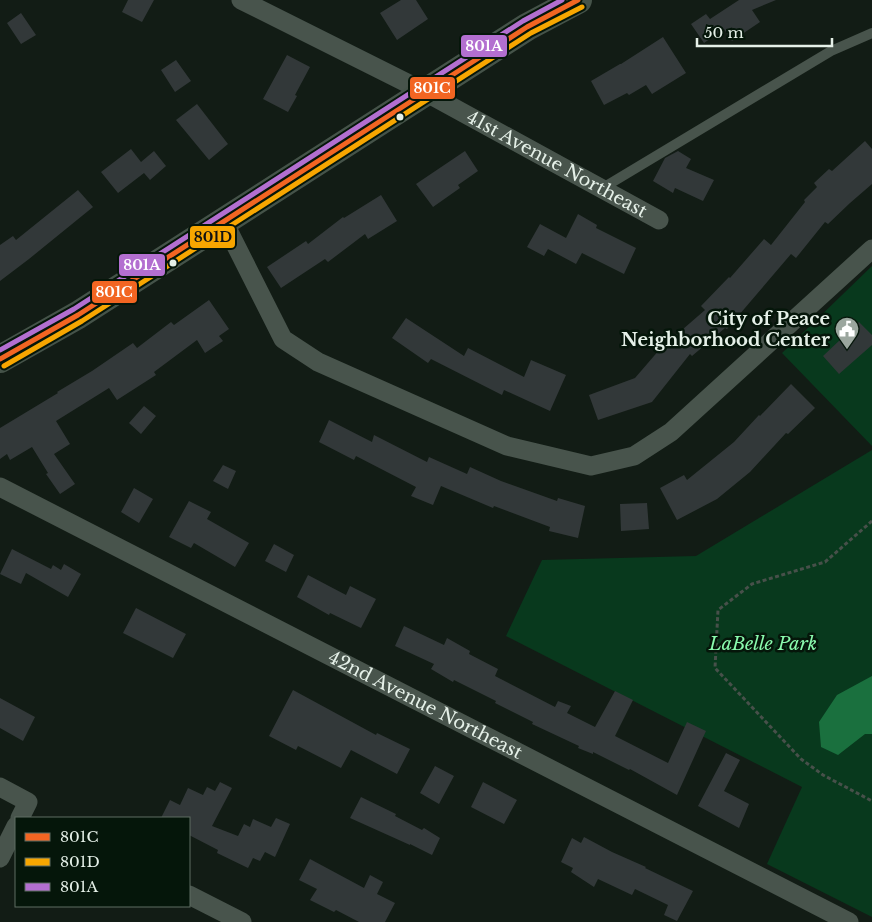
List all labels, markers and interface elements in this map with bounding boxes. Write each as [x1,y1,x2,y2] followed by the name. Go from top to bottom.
[697,15,832,47] scale bar
[704,23,744,42] text: 50 m
[460,34,508,58] line badge: 801A
[465,37,503,55] text: 801A
[409,76,456,100] line badge: 801C
[413,79,451,97] text: 801C
[463,106,651,222] street label: 41st Avenue Northeast
[395,112,405,122] unlabelled marker
[189,225,236,249] line badge: 801D
[194,228,232,246] text: 801D
[118,253,166,277] line badge: 801A
[123,256,161,274] text: 801A
[168,258,178,268] unlabelled marker
[91,280,138,304] line badge: 801C
[95,283,133,301] text: 801C
[621,308,830,351] place label: City of Peace Neighborhood Center
[834,316,860,350] public building icon: City of Peace Neighborhood Center
[708,633,817,655] park label: LaBelle Park
[325,646,526,764] street label: 42nd Avenue Northeast
[15,817,190,907] legend
[60,827,99,846] text: 801C
[60,852,100,871] text: 801D
[60,877,98,896] text: 801A

